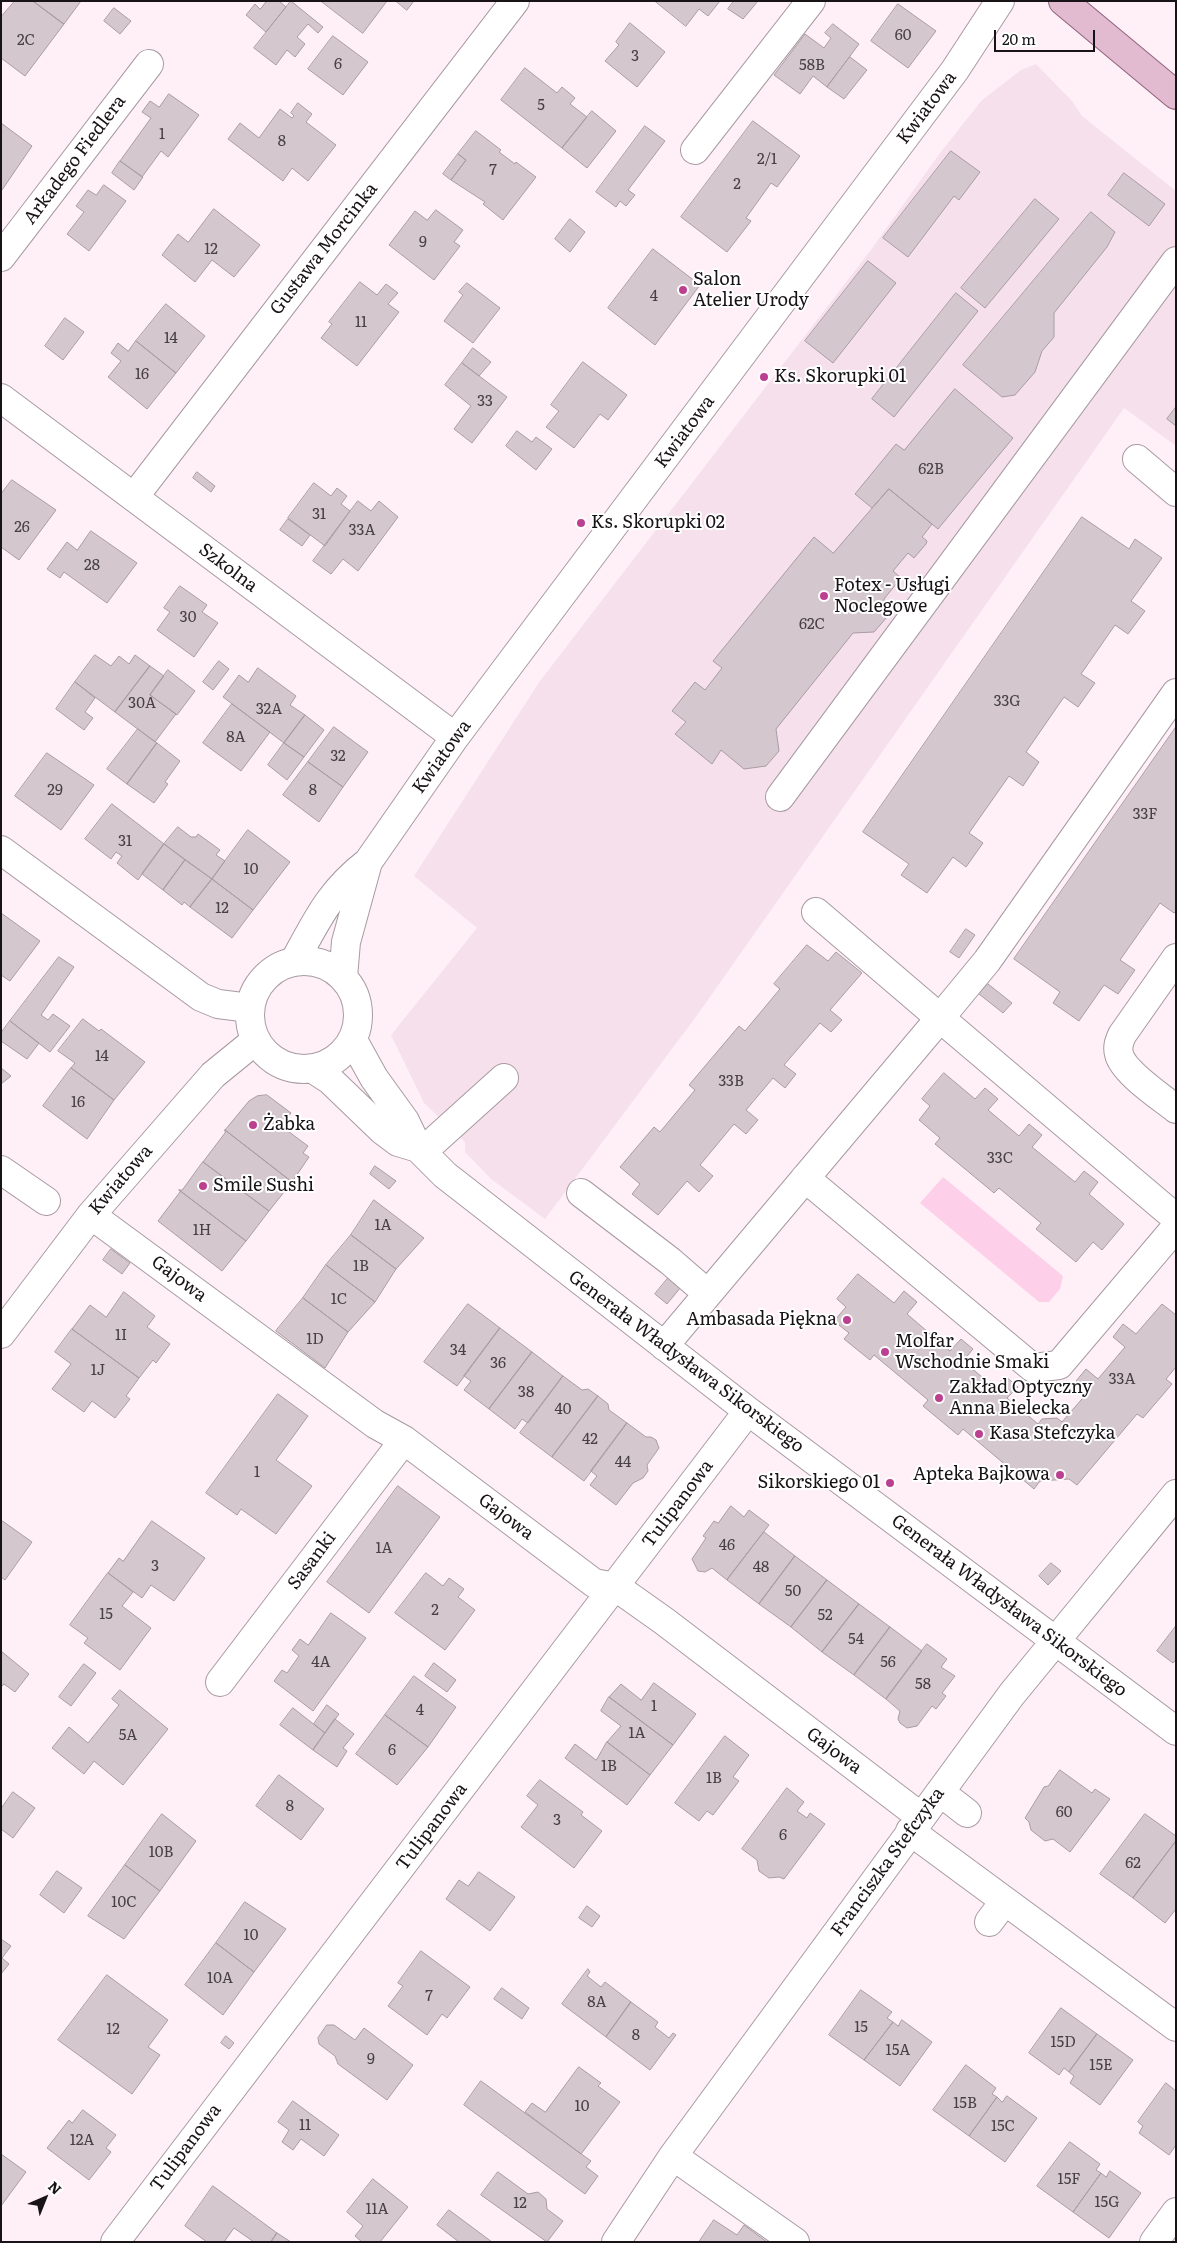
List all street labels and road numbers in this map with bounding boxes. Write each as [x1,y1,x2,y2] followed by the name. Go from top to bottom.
[893,67,961,149] street label: Kwiatowa
[19,91,131,229] street label: Arkadego Fiedlera
[266,179,382,319] street label: Gustawa Morcinka
[651,391,719,473] street label: Kwiatowa
[194,539,262,597] street label: Szkolna
[408,716,476,798] street label: Kwiatowa
[85,1141,157,1219] street label: Kwiatowa
[147,1251,211,1307] street label: Gajowa
[564,1266,808,1458] street label: Generała Władysława Sikorskiego
[638,1456,718,1552] street label: Tulipanowa
[474,1489,538,1545] street label: Gajowa
[887,1510,1131,1702] street label: Generała Władysława Sikorskiego
[283,1528,341,1594] street label: Sasanki
[802,1723,866,1779] street label: Gajowa
[392,1779,472,1875] street label: Tulipanowa
[827,1783,949,1941] street label: Franciszka Stefczyka
[146,2100,226,2196] street label: Tulipanowa

